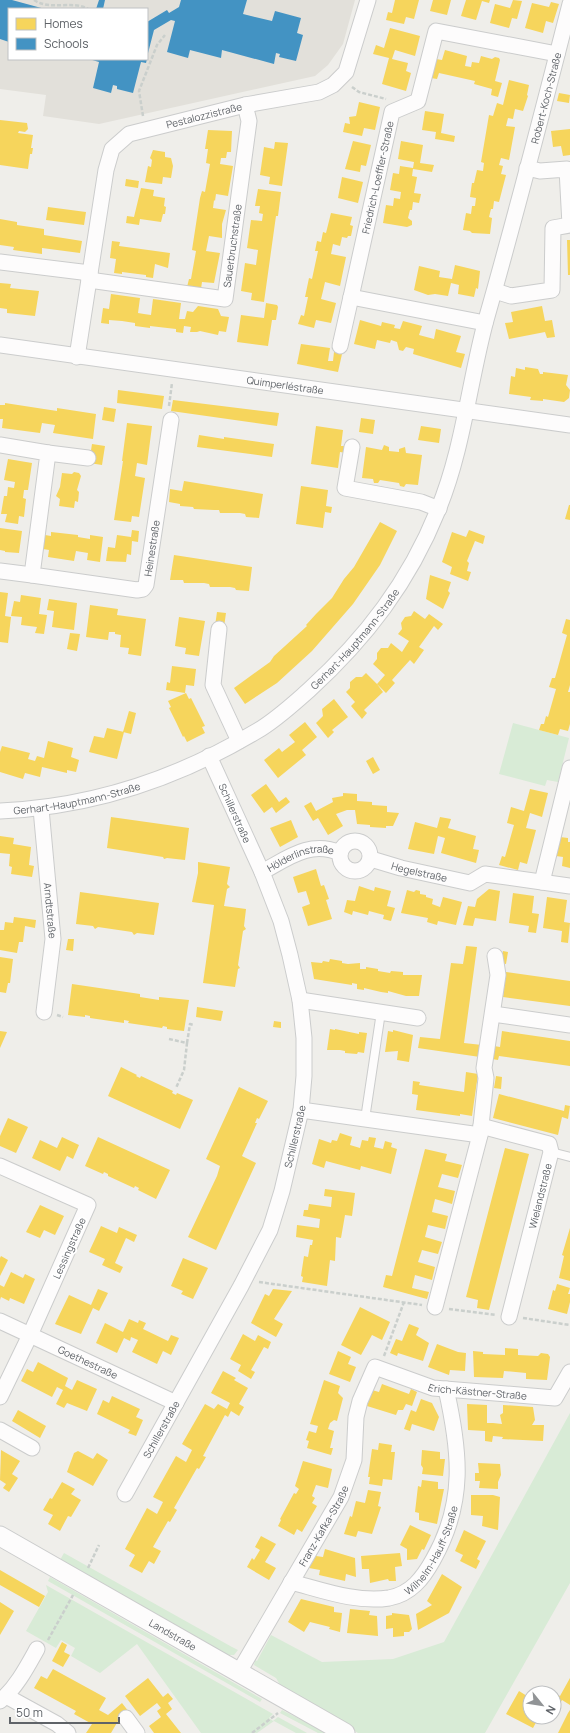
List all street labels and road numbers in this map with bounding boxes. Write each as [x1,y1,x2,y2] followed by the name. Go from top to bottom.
[527,51,564,145] street label: Robert-Koch-Straße
[164,99,244,131] street label: Pestalozzistraße
[358,119,397,235] street label: Friedrich-Loeffler-Straße
[220,203,245,288] street label: Sauerbruchstraße
[246,373,325,397] street label: Quimperléstraße
[140,519,163,577] street label: Heinestraße
[307,586,402,692] street label: Gerhart-Hauptmann-Straße
[13,779,142,817] street label: Gerhart-Hauptmann-Straße
[216,781,254,845] street label: Schillerstraße
[264,841,336,875] street label: Hölderlinstraße
[390,858,449,885] street label: Hegelstraße
[41,882,60,939] street label: Arndtstraße
[281,1104,308,1169] street label: Schillerstraße
[525,1162,555,1230] street label: Wielandstraße
[49,1215,89,1281] street label: Lessingstraße
[56,1342,120,1382] street label: Goethestraße
[426,1380,528,1403] street label: Erich-Kästner-Straße
[139,1398,183,1461] street label: Schillerstraße
[295,1483,352,1569] street label: Franz-Kafka-Straße
[401,1504,461,1598] street label: Wilhelm-Hauff-Straße
[146,1616,199,1654] street label: Landstraße

